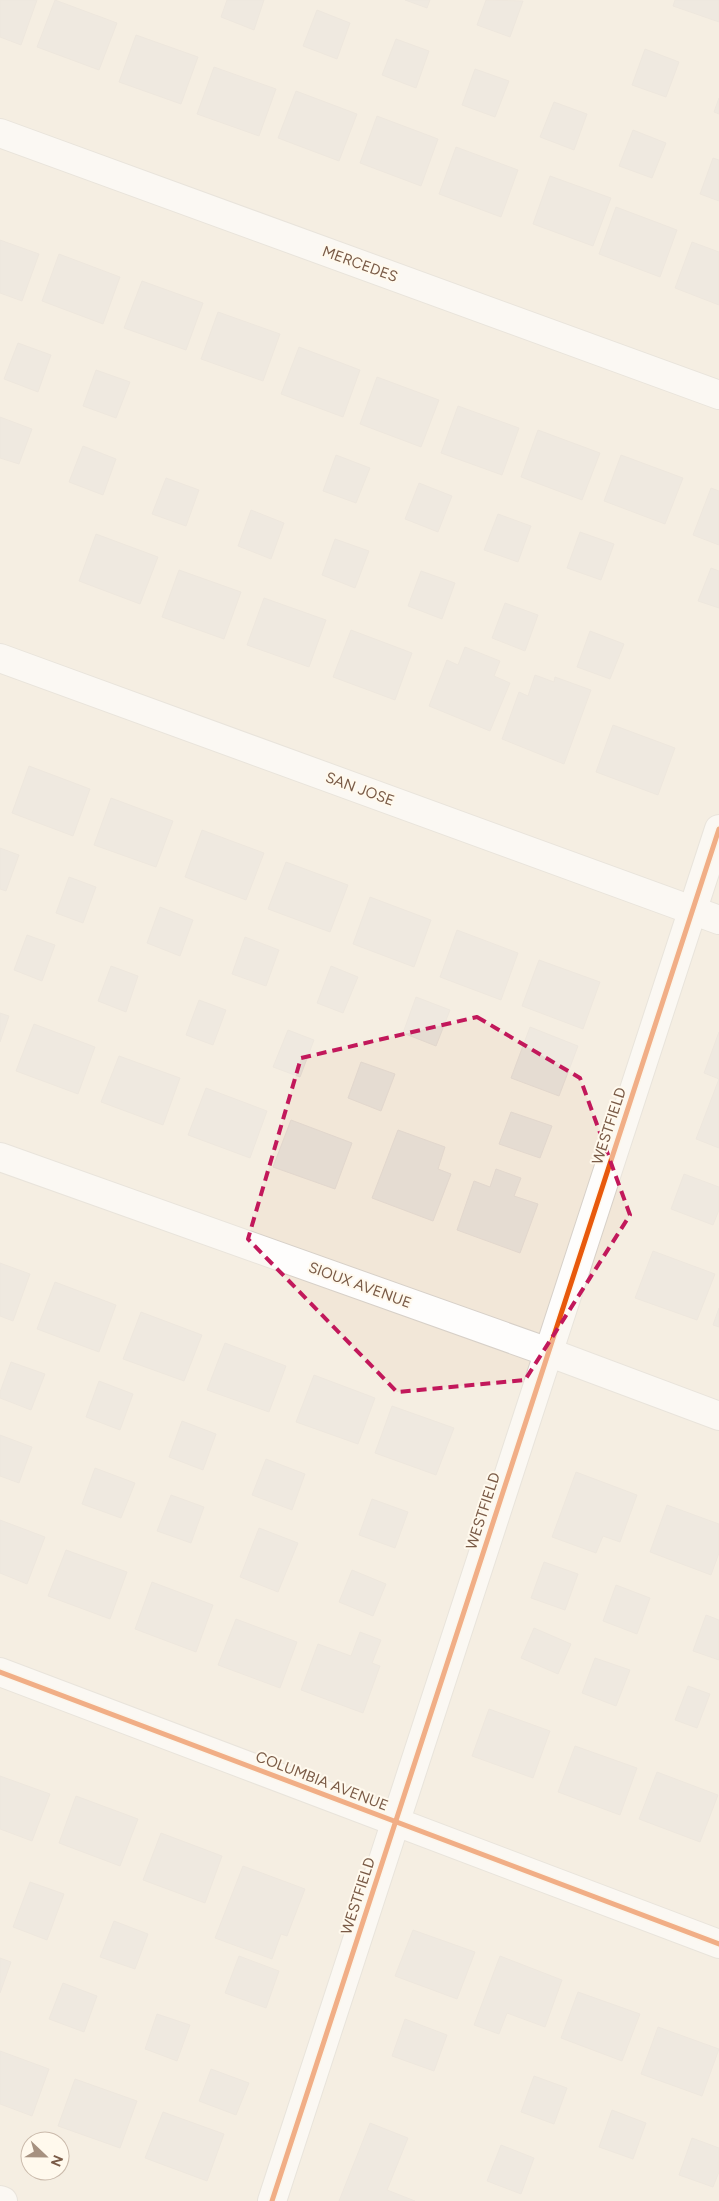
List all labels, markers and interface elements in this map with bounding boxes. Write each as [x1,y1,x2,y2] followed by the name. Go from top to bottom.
[320,242,400,286] street label: MERCEDES
[323,768,397,810] street label: SAN JOSE
[588,1085,630,1167] street label: WESTFIELD
[306,1258,414,1312] street label: SIOUX AVENUE
[462,1470,504,1552] street label: WESTFIELD
[253,1747,391,1815] street label: COLUMBIA AVENUE
[337,1855,379,1937] street label: WESTFIELD
[20,2131,70,2181] north arrow
[47,2152,66,2169] text: N

